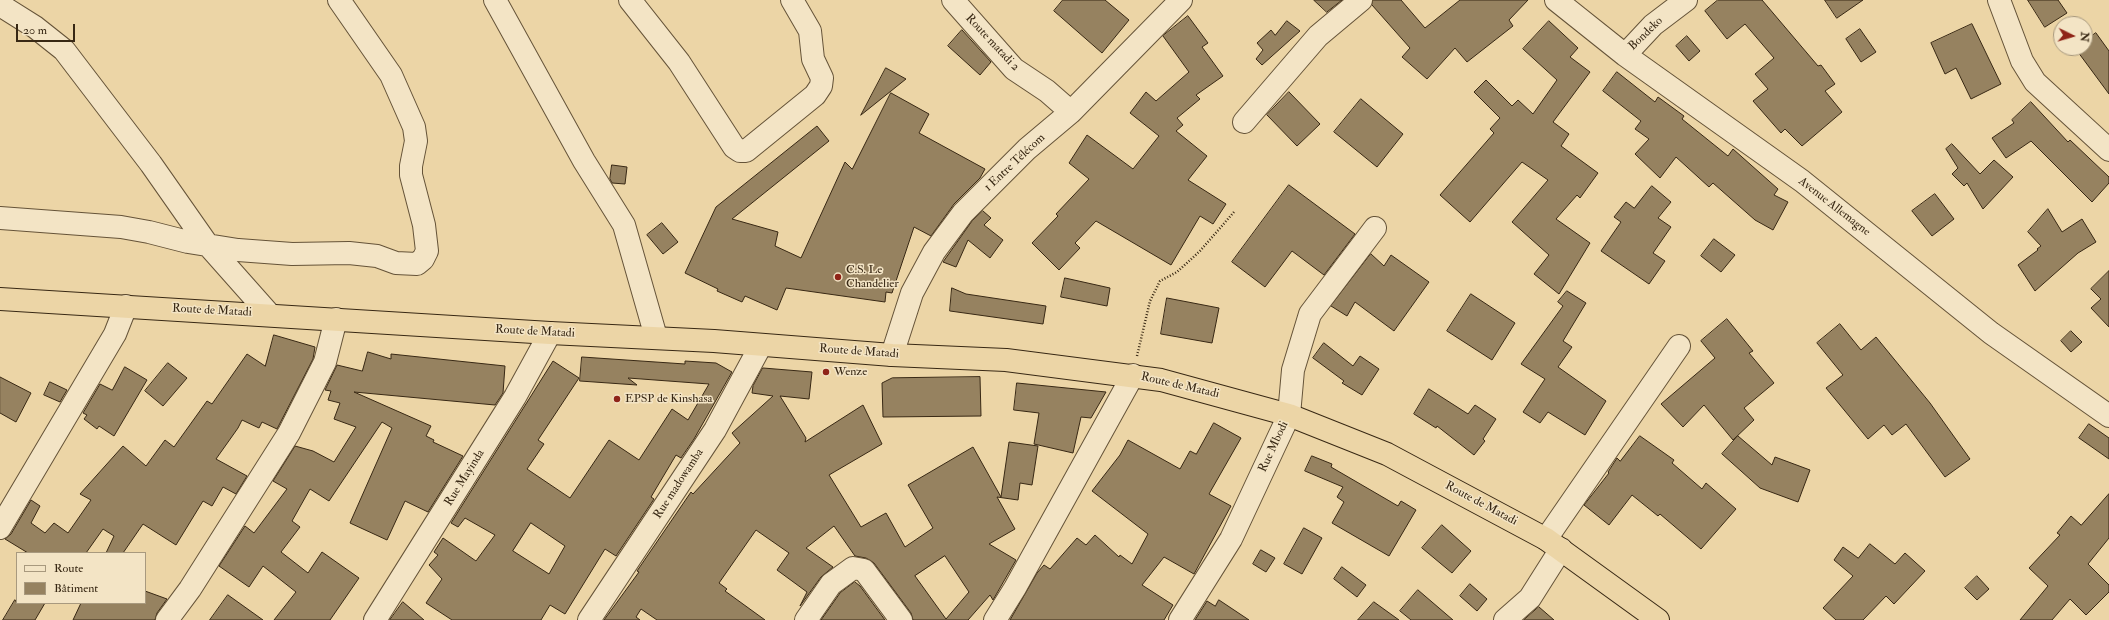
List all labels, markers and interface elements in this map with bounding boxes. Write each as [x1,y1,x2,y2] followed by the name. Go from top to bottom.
[962,12,1022,74] street label: Route matadi 2
[1626,14,1666,54] street label: Bondeko
[18,16,77,42] scale bar
[2053,16,2093,56] north arrow
[23,23,47,38] text: 20 m
[2078,32,2091,42] text: N
[982,131,1048,195] street label: 1 Entre Télécom
[1795,174,1873,240] street label: Avenue Allemagne
[846,263,899,291] place label: C.S. Le Chandelier
[833,272,843,282] marker: C.S. Le Chandelier
[172,302,252,320] street label: Route de Matadi
[495,323,575,341] street label: Route de Matadi
[819,342,899,362] street label: Route de Matadi
[834,365,867,379] place label: Wenze
[821,367,831,377] marker: Wenze
[1140,370,1220,402] street label: Route de Matadi
[625,392,712,406] place label: EPSP de Kinshasa
[612,394,622,404] marker: EPSP de Kinshasa
[1256,419,1292,475] street label: Rue Mbodi
[651,446,707,522] street label: Rue madowamba
[442,447,488,509] street label: Rue Mayinda
[1442,479,1520,529] street label: Route de Matadi
[16,552,146,604] legend
[54,561,83,576] text: Route
[54,581,98,596] text: Bâtiment

